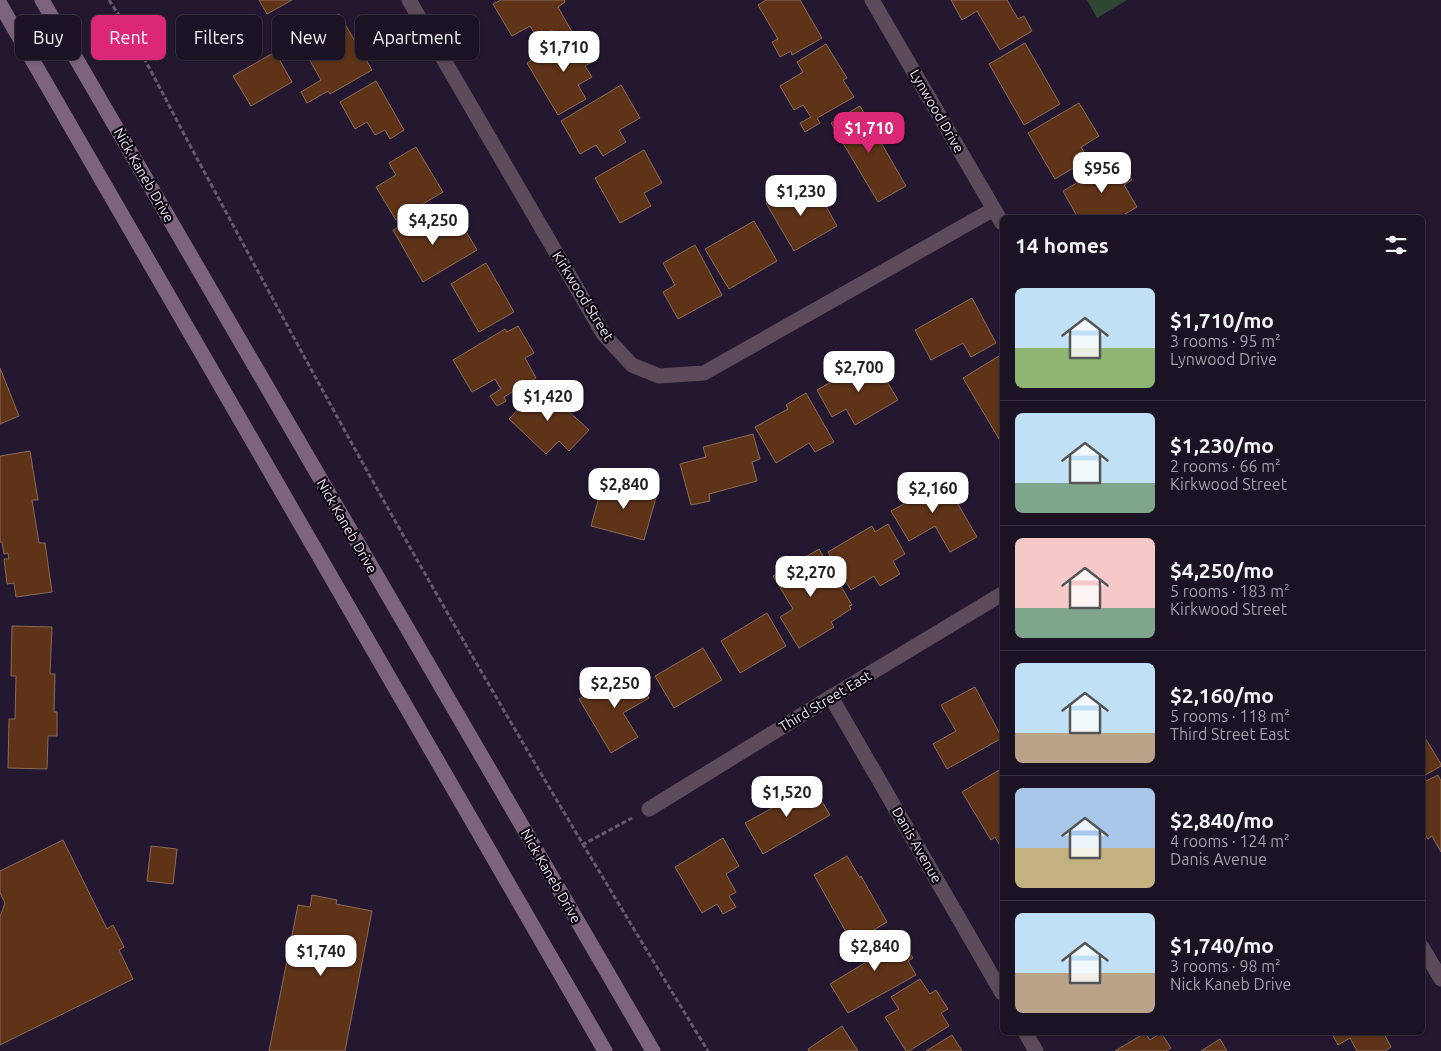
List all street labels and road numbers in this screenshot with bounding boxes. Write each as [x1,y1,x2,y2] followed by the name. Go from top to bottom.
[907,67,967,155] street label: Lynwood Drive
[111,125,177,225] street label: Nick Kaneb Drive
[549,248,617,344] street label: Kirkwood Street
[314,476,380,576] street label: Nick Kaneb Drive
[776,667,874,735] street label: Third Street East
[889,804,945,886] street label: Danis Avenue
[518,826,584,926] street label: Nick Kaneb Drive

